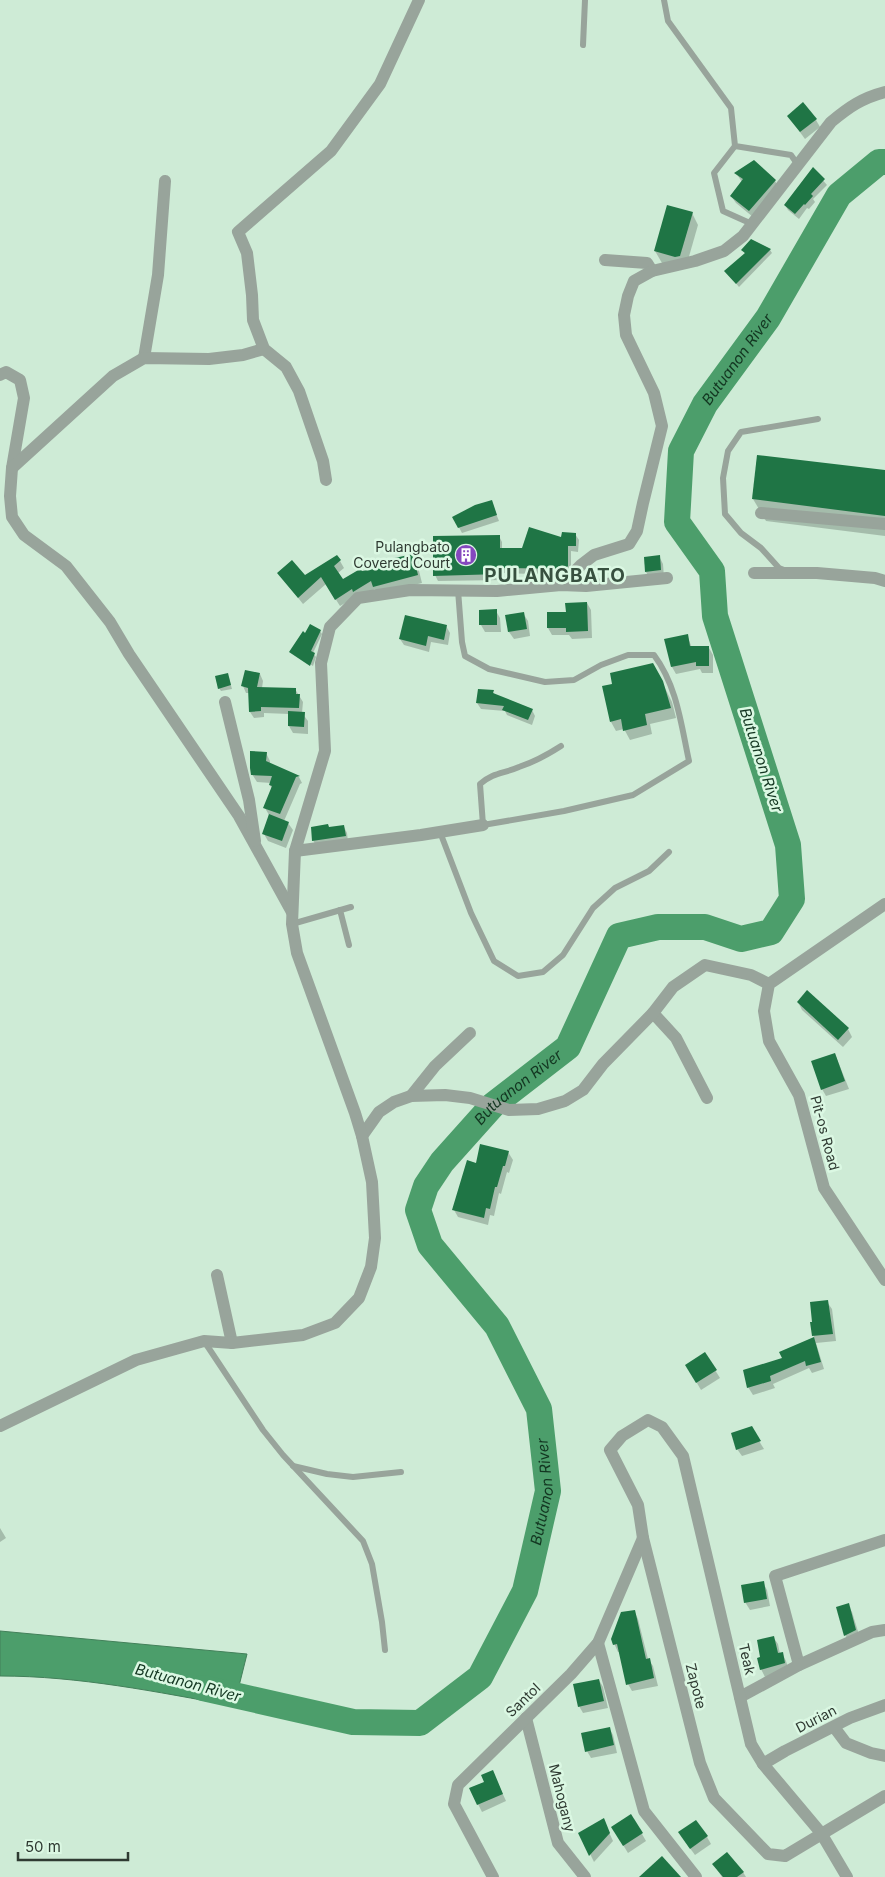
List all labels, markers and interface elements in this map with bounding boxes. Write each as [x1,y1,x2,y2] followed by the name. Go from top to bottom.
[697,310,777,409] water label: Butuanon River
[353,538,450,571] place label: Pulangbato Covered Court
[454,543,478,567] building icon: Pulangbato Covered Court
[484,564,626,587] district label: PULANGBATO
[736,705,787,815] water label: Butuanon River
[470,1045,566,1129] water label: Butuanon River
[807,1094,844,1172] street label: Pit-os Road
[526,1437,558,1547] water label: Butuanon River
[736,1641,759,1677] street label: Teak
[133,1659,243,1706] water label: Butuanon River
[683,1661,710,1710] street label: Zapote
[502,1679,543,1720] street label: Santol
[793,1701,839,1736] street label: Durian
[546,1762,579,1834] street label: Mahogany
[18,1830,128,1862] scale bar
[25,1837,61,1856] text: 50 m

